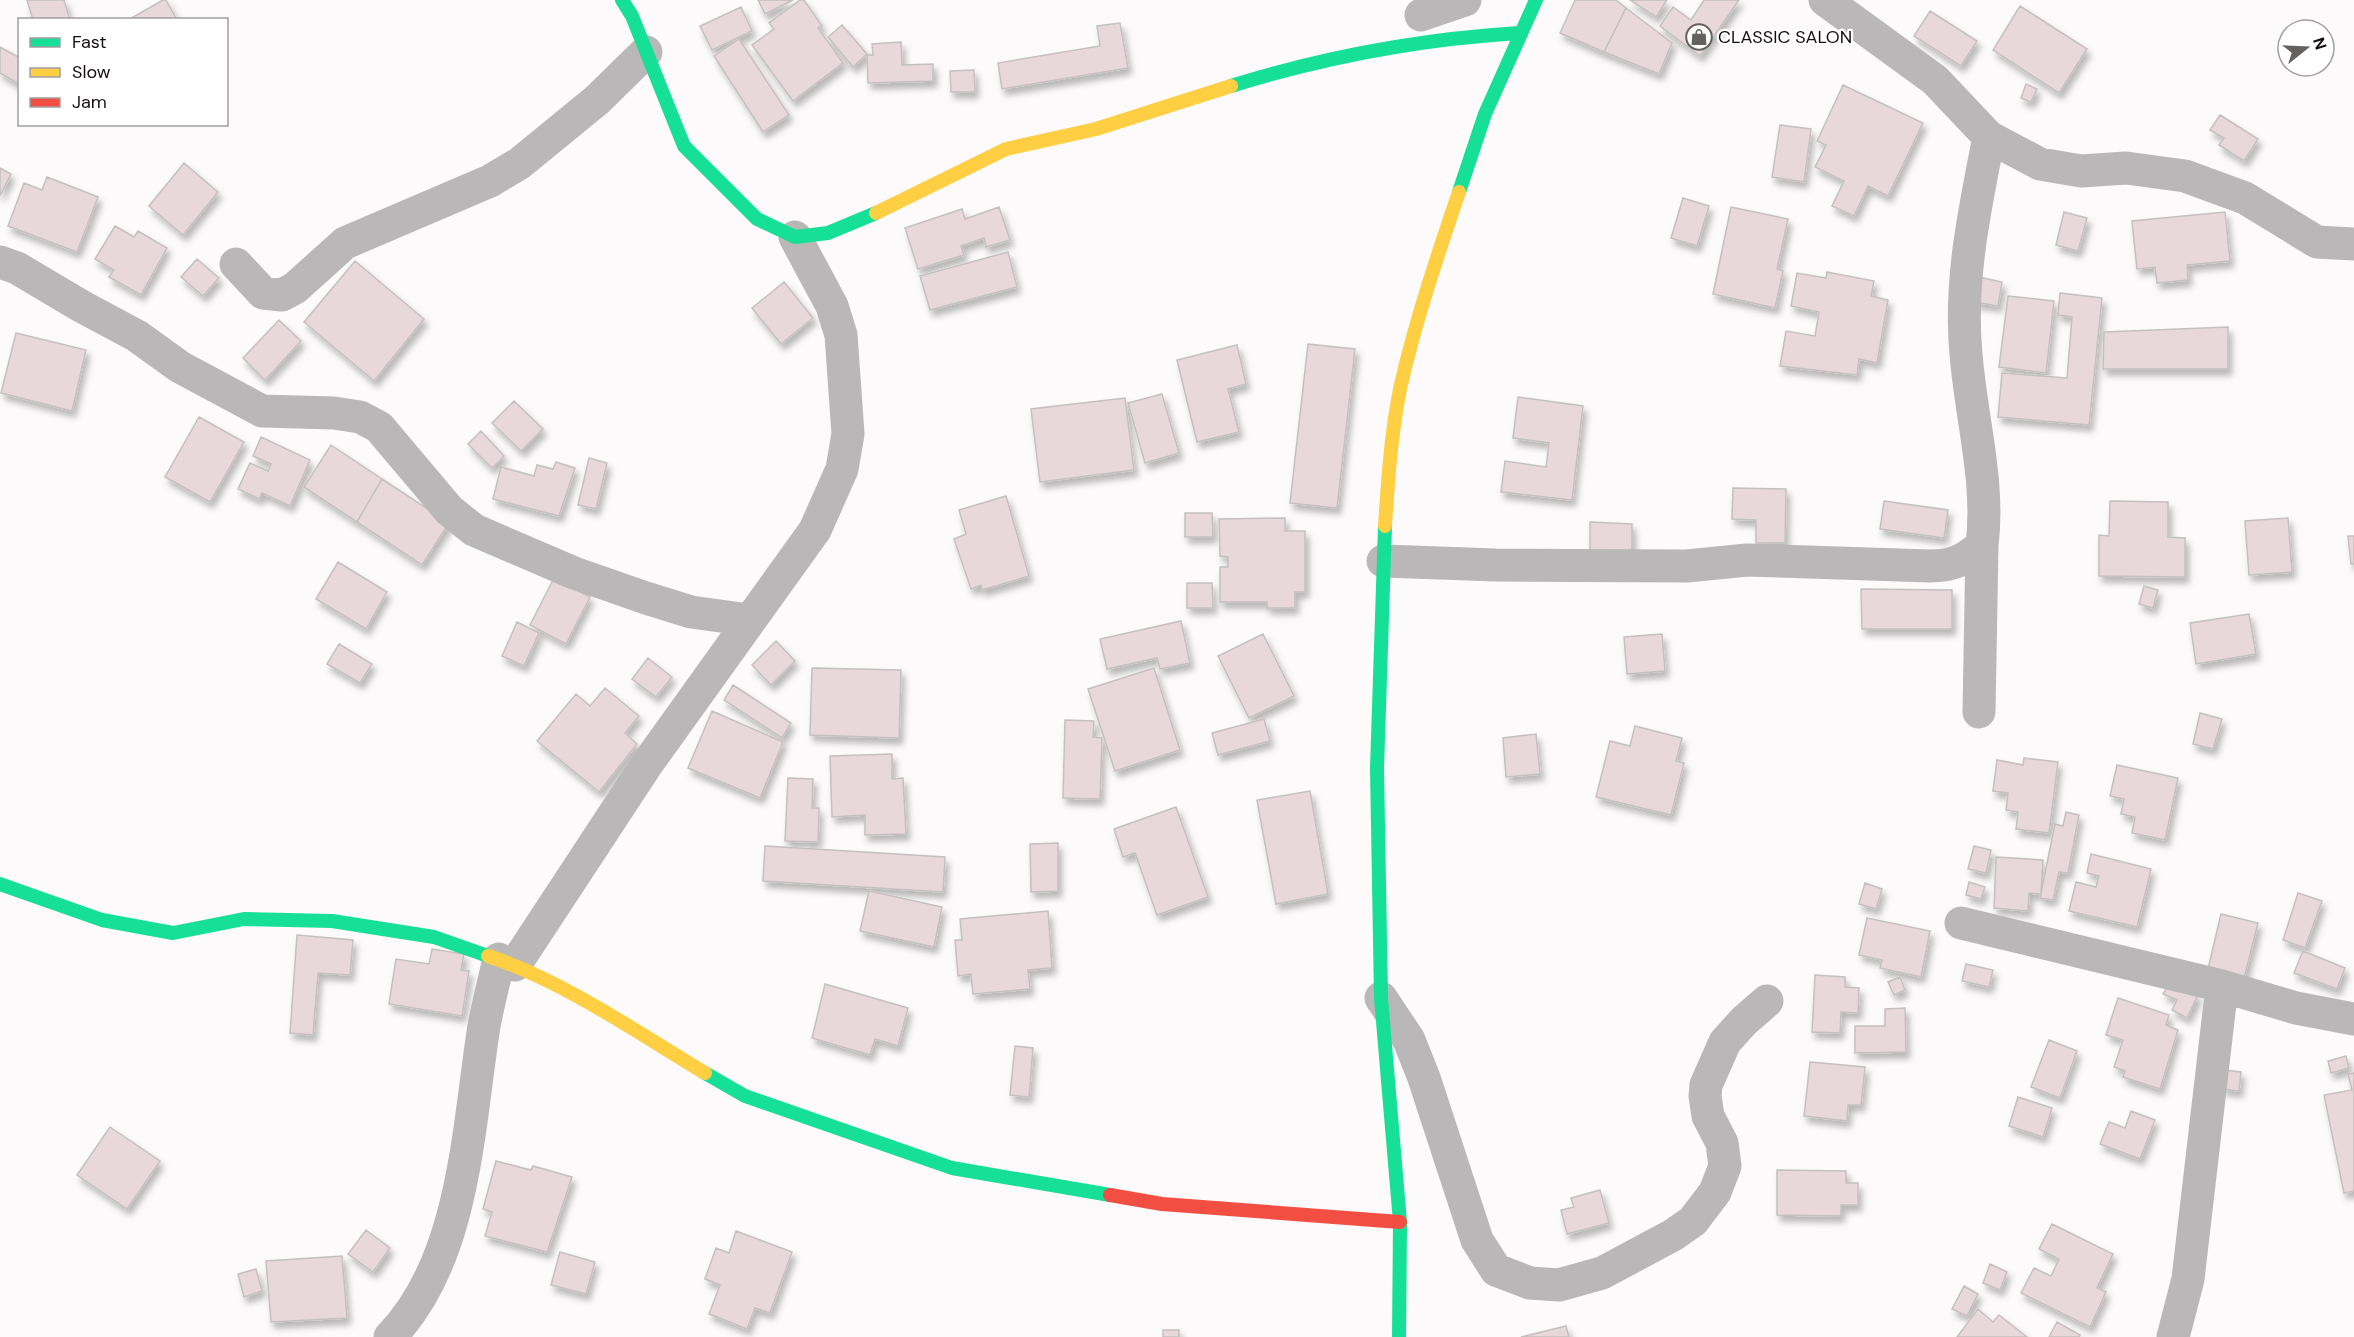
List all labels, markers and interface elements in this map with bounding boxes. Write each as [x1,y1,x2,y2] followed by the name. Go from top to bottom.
[18,18,228,126] legend
[2276,18,2336,78] north arrow
[1684,22,1714,52] shop icon: CLASSIC SALON
[1718,25,1852,49] place label: CLASSIC SALON
[72,30,107,54] text: Fast
[2308,35,2332,52] text: N
[72,60,111,84] text: Slow
[72,90,107,114] text: Jam

